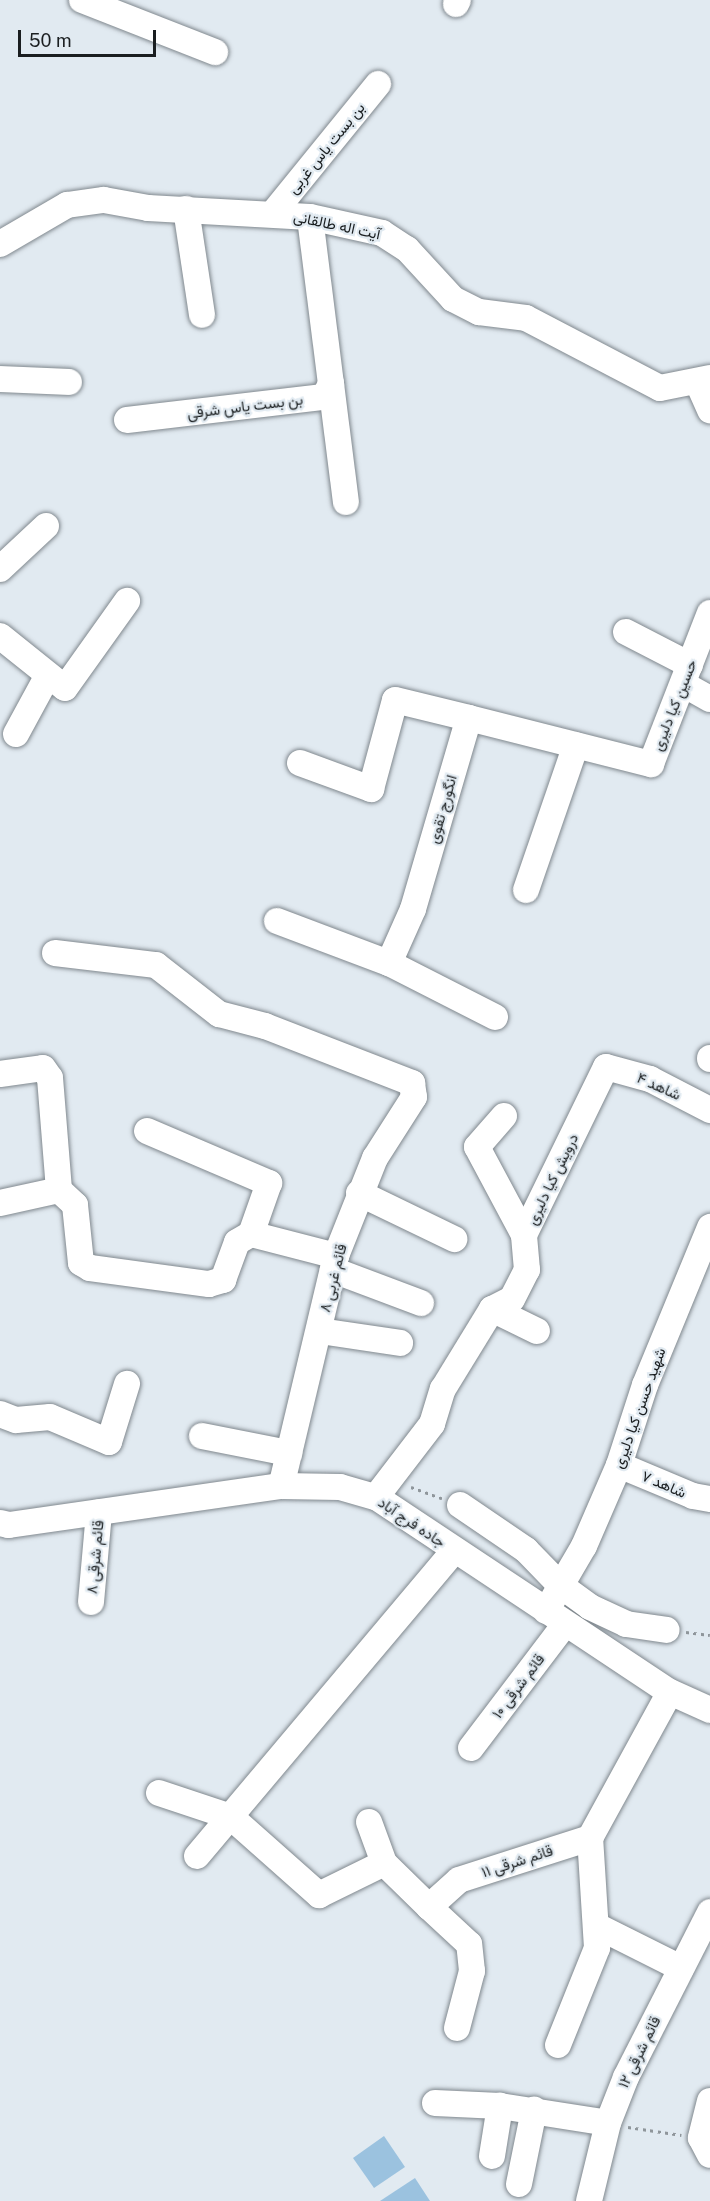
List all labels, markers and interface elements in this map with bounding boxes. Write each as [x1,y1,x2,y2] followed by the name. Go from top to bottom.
[21,18,159,56] scale bar
[29,30,72,51] text: 50 m
[284,99,368,197] street label: بن بست یاس غربی
[292,207,382,243] street label: آیت اله طالقانی
[186,390,304,422] street label: بن بست یاس شرقی
[648,657,700,753] street label: حسین کیا دلیری
[424,773,460,845] street label: انگورج تقوی
[634,1068,684,1104] street label: شاهد ۴
[522,1131,582,1227] street label: درویش کیا دلیری
[316,1242,350,1314] street label: قائم غربی ۸
[609,1345,669,1471] street label: شهید حسن کیا دلیری
[639,1467,689,1501] street label: شاهد ۷
[375,1493,449,1551] street label: جاده فرج آباد
[83,1519,107,1595] street label: قائم شرقی ۸
[488,1650,548,1722] street label: قائم شرقی ۱۰
[479,1841,555,1881] street label: قائم شرقی ۱۱
[614,2013,664,2091] street label: قائم شرقی ۱۲

